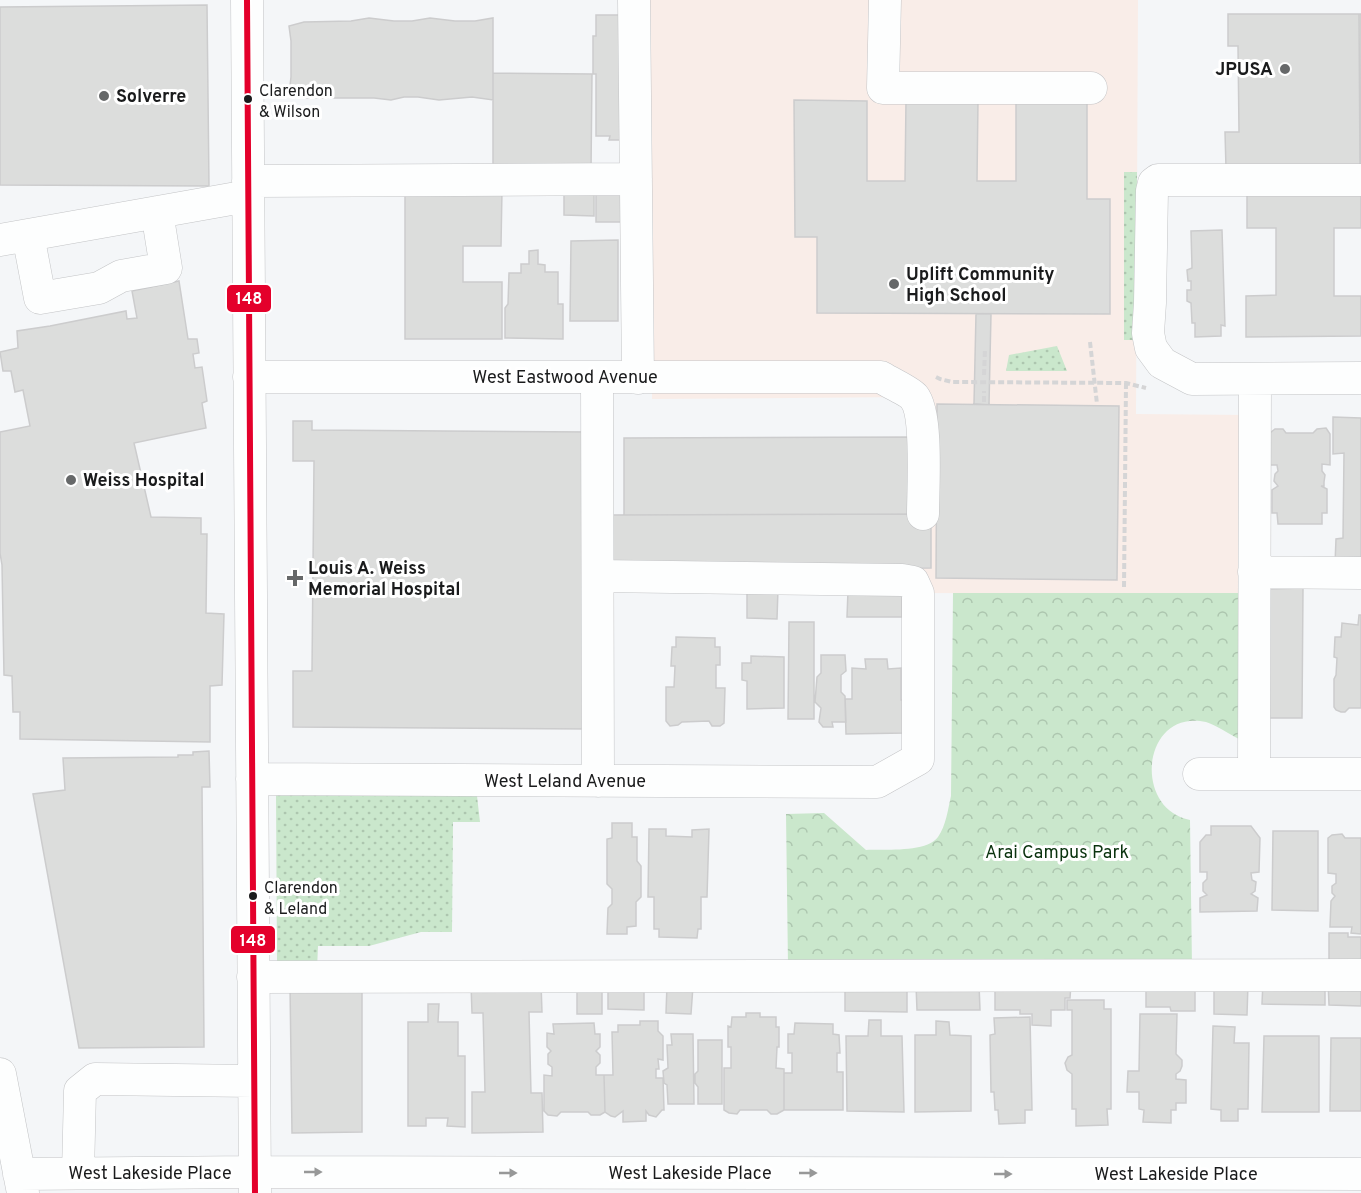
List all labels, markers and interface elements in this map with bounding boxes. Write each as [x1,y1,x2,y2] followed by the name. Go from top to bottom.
[1215,59,1273,82] place label: JPUSA
[1278,62,1292,76] marker: JPUSA
[259,82,333,123] place label: Clarendon & Wilson
[116,86,186,109] place label: Solverre
[97,89,111,103] marker: Solverre
[242,93,254,105] marker: Clarendon & Wilson
[906,264,1055,308] place label: Uplift Community High School
[887,277,901,291] marker: Uplift Community High School
[226,284,272,313] line badge: 148
[236,290,262,310] text: 148
[472,367,658,390] street label: West Eastwood Avenue
[83,470,204,493] place label: Weiss Hospital
[64,473,78,487] marker: Weiss Hospital
[308,558,460,602] place label: Louis A. Weiss Memorial Hospital
[286,569,304,587] marker: Louis A. Weiss Memorial Hospital
[484,771,646,794] street label: West Leland Avenue
[985,842,1129,865] park label: Arai Campus Park
[264,879,338,920] place label: Clarendon & Leland
[247,890,259,902] marker: Clarendon & Leland
[230,925,276,954] line badge: 148
[240,932,266,952] text: 148
[68,1163,232,1186] street label: West Lakeside Place
[608,1163,772,1186] street label: West Lakeside Place
[1094,1164,1258,1187] street label: West Lakeside Place
[304,1167,323,1177] one-way arrow
[499,1168,518,1178] one-way arrow
[799,1168,818,1178] one-way arrow
[994,1169,1013,1179] one-way arrow

